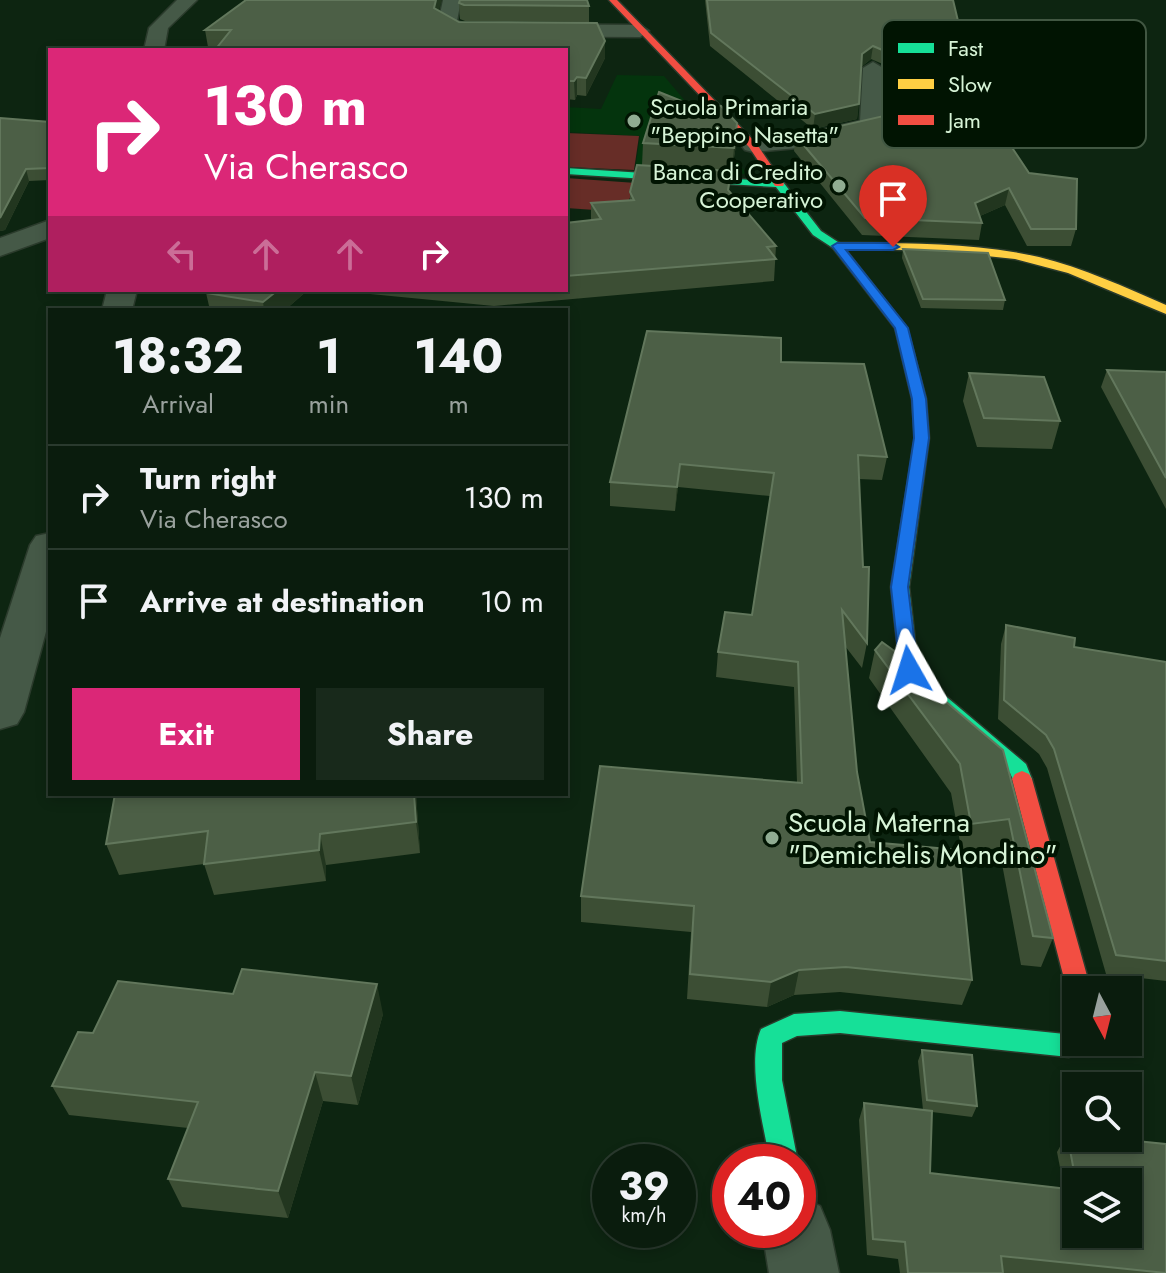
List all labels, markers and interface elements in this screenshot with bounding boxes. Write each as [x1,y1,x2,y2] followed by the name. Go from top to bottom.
[882,20,1146,148] legend
[948,32,984,64] text: Fast
[204,65,367,146] text: 130 m
[948,68,992,100] text: Slow
[72,80,176,184] icon: right
[650,89,839,152] place label: Scuola Primaria "Beppino Nasetta"
[945,104,981,136] text: Jam
[625,112,643,130] marker: Scuola Primaria "Beppino Nasetta"
[204,140,408,192] text: Via Cherasco
[653,154,823,217] place label: Banca di Credito Cooperativo
[859,165,927,247] pin
[830,177,848,195] marker: Banca di Credito Cooperativo
[871,177,915,221] icon: arrive
[160,232,204,276] icon: left
[244,232,288,276] icon: ahead
[328,232,372,276] icon: ahead
[412,232,456,276] icon: right
[113,322,244,391] text: 18:32
[317,322,341,391] text: 1
[414,322,503,391] text: 140
[142,385,214,423] text: Arrival
[308,385,349,423] text: min
[448,385,469,423] text: m
[140,457,276,500] text: Turn right
[72,475,116,519] icon: right
[464,476,544,519] text: 130 m
[140,500,288,538] text: Via Cherasco
[72,579,116,623] icon: arrive
[140,580,425,623] text: Arrive at destination
[480,580,544,623] text: 10 m
[867,628,951,712] position arrow
[72,688,300,780] button: Exit
[316,688,544,780] button: Share
[788,802,1058,875] place label: Scuola Materna "Demichelis Mondino"
[763,829,781,847] marker: Scuola Materna "Demichelis Mondino"
[1062,976,1142,1056] north arrow
[1062,976,1142,1248] map controls
[1062,1072,1142,1152] button: search
[712,1144,816,1248] speed limit sign: 40
[618,1157,670,1215] text: 39
[1062,1168,1142,1248] button: layers
[621,1201,667,1230] text: km/h

